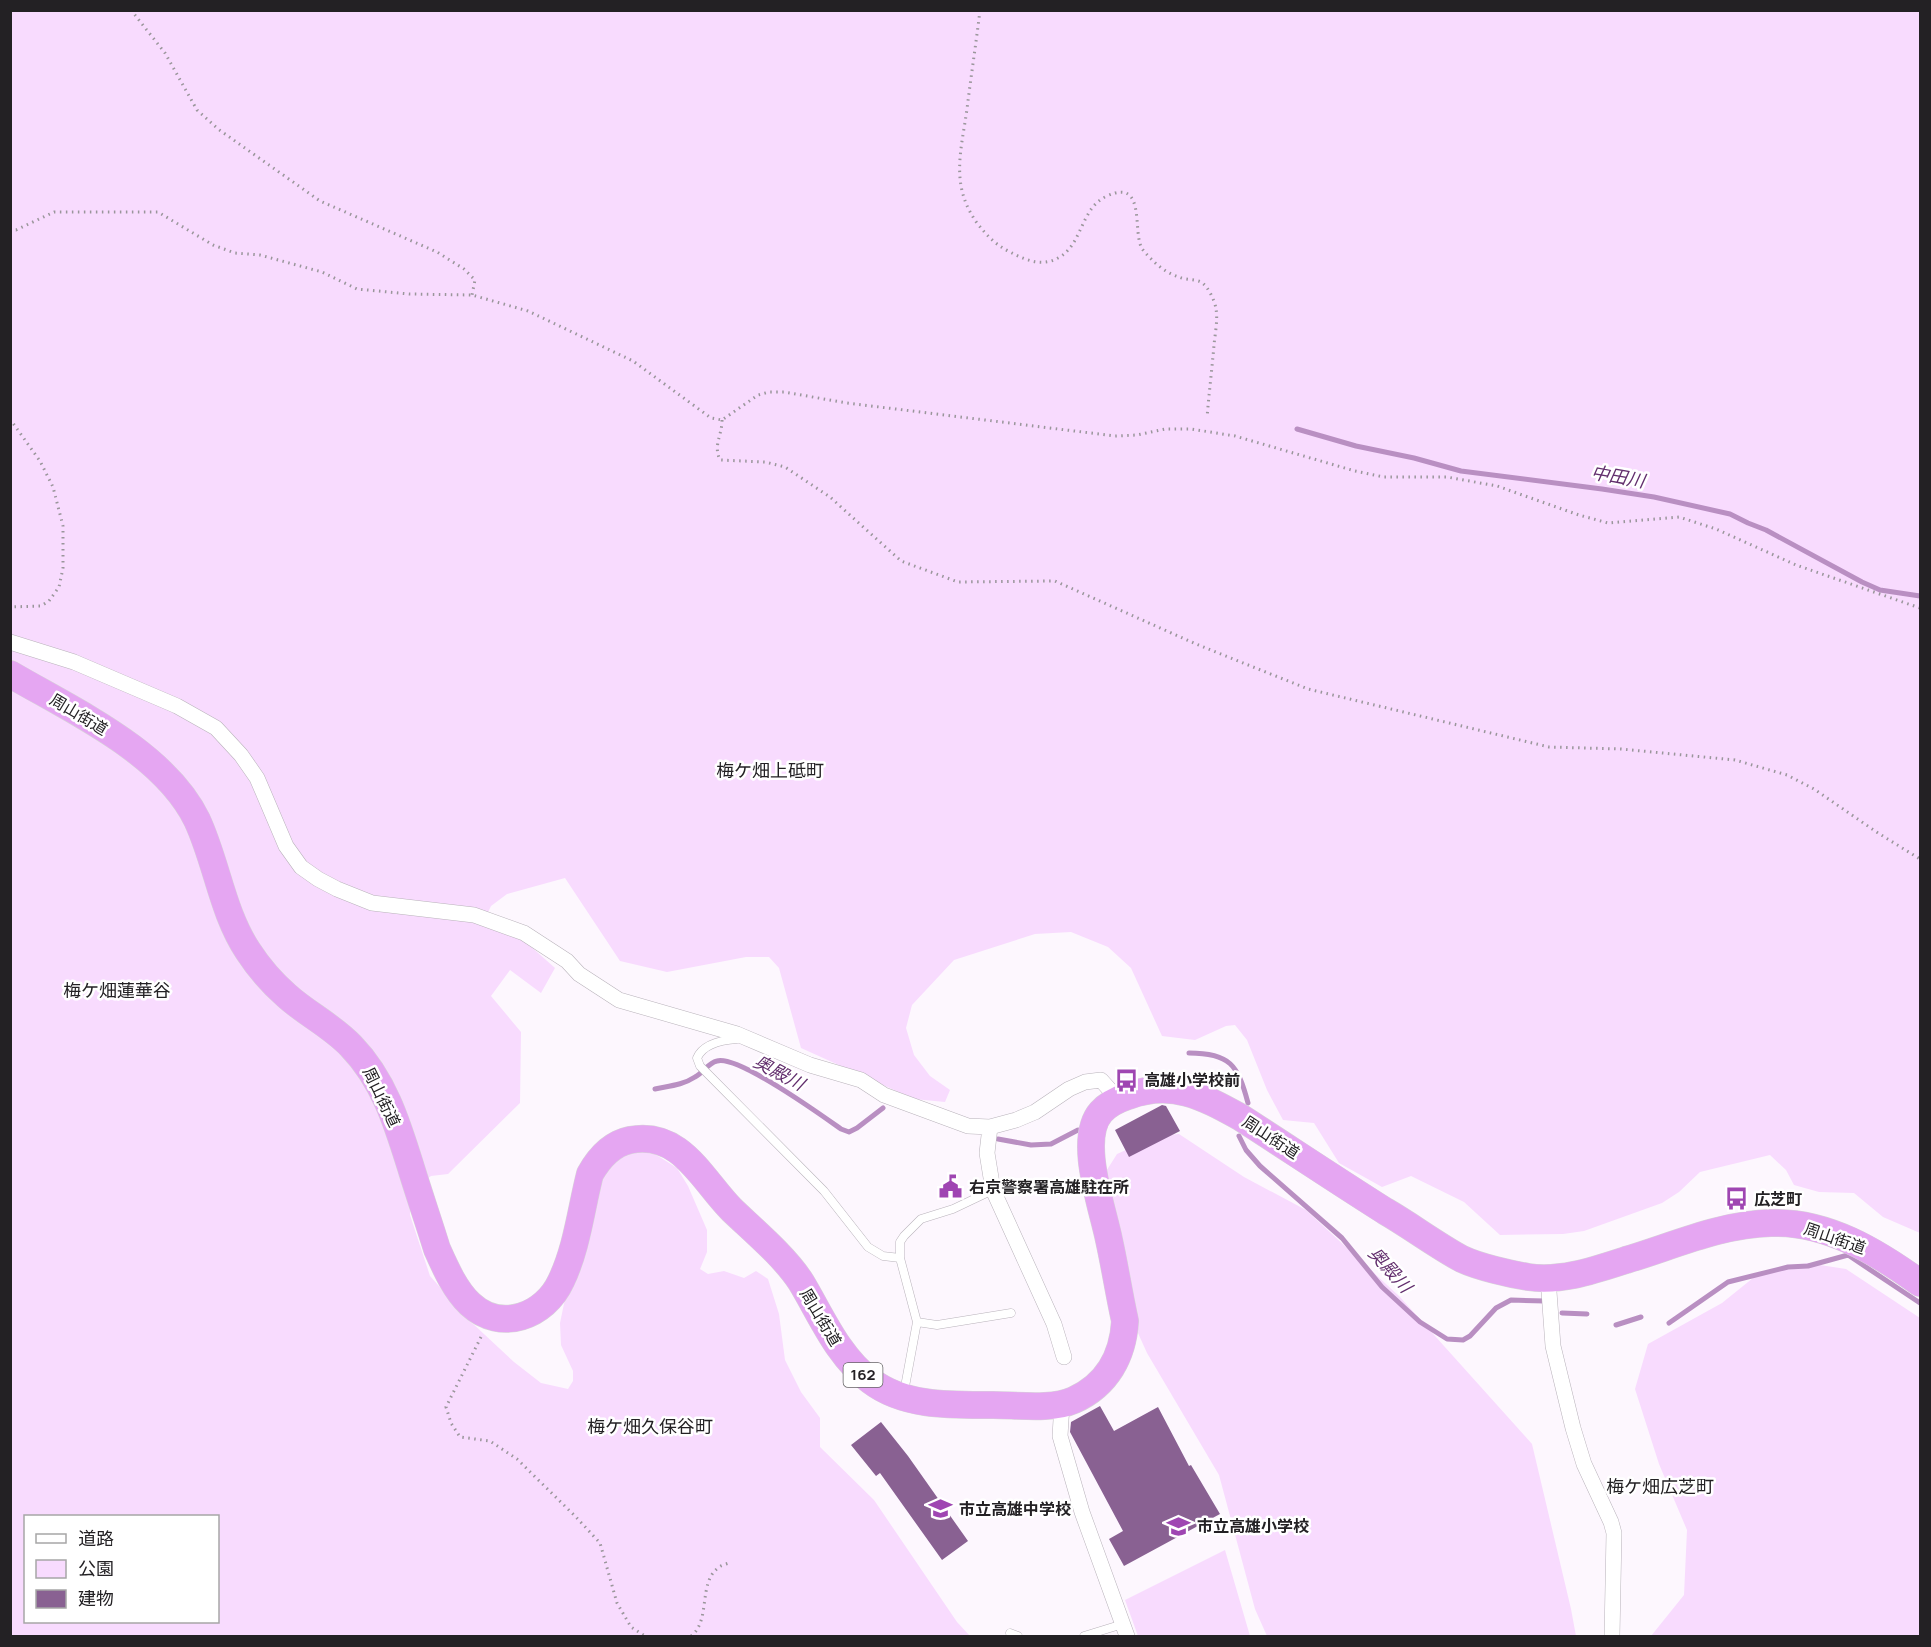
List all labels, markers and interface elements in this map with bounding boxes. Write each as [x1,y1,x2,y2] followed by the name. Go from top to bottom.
[1590,460,1649,493] water label: 中田川
[46,688,112,740] street label: 周山街道
[716,758,824,782] district label: 梅ケ畑上砥町
[63,978,171,1002] district label: 梅ケ畑蓮華谷
[750,1049,811,1096] water label: 奥殿川
[358,1063,406,1131] street label: 周山街道
[1113,1067,1139,1093] bus stop icon: 高雄小学校前
[1144,1069,1240,1091] place label: 高雄小学校前
[1238,1110,1304,1164] street label: 周山街道
[938,1174,964,1200] public building icon: 右京警察署高雄駐在所
[969,1176,1129,1198] place label: 右京警察署高雄駐在所
[1723,1186,1749,1212] bus stop icon: 広芝町
[1754,1188,1802,1210] place label: 広芝町
[1801,1217,1869,1259] street label: 周山街道
[1364,1241,1419,1299] water label: 奥殿川
[795,1284,847,1350] street label: 周山街道
[844,1363,882,1387] road number: 162
[587,1414,713,1438] district label: 梅ケ畑久保谷町
[1606,1474,1714,1498] district label: 梅ケ畑広芝町
[928,1496,954,1522] school or university icon: 市立高雄中学校
[959,1498,1071,1520] place label: 市立高雄中学校
[1166,1513,1192,1539] school or university icon: 市立高雄小学校
[24,1515,219,1623] legend
[1197,1515,1309,1537] place label: 市立高雄小学校
[78,1526,114,1550] text: 道路
[78,1556,114,1580] text: 公園
[78,1586,114,1610] text: 建物

